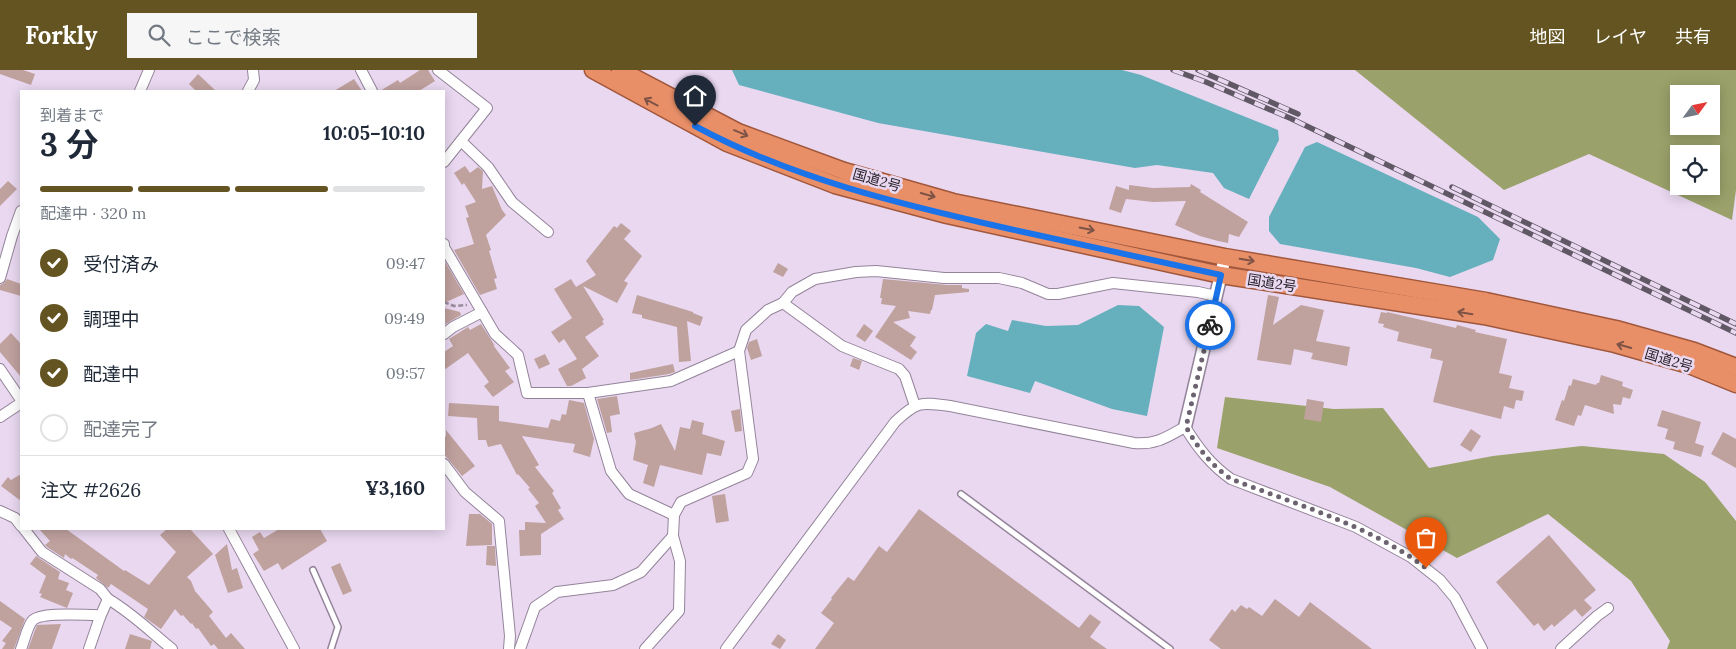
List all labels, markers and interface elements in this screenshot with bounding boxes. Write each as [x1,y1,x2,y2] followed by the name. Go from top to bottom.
[127,13,477,58] search box
[25,20,97,51] text: Forkly
[145,21,173,49] icon: search
[185,25,280,49] text: ここで検索
[1530,25,1566,48] text: 地図
[1594,25,1647,48] text: レイヤ
[1675,25,1711,48] text: 共有
[674,75,716,126] pin
[681,82,709,110] icon: home
[1670,85,1720,135] north arrow
[1670,85,1720,195] map controls
[644,97,659,107] one-way arrow
[40,105,104,125] text: 到着まで
[323,121,425,145] text: 10:05–10:10
[40,124,98,165] text: 3 分
[733,129,748,138] one-way arrow
[1670,145,1720,195] button: locate
[851,165,903,195] street label: 国道2号
[920,190,936,200] one-way arrow
[40,203,146,223] text: 配達中 · 320 m
[1079,224,1095,234] one-way arrow
[40,249,68,277] icon: check
[83,252,159,276] text: 受付済み
[386,253,425,273] text: 09:47
[1238,256,1254,266] one-way arrow
[1246,270,1298,296] street label: 国道2号
[1185,300,1235,350] courier
[40,304,68,332] icon: check
[83,307,140,331] text: 調理中
[1457,307,1473,317] one-way arrow
[384,308,425,328] text: 09:49
[1196,311,1224,339] icon: bike
[1616,341,1632,350] one-way arrow
[1643,344,1695,376] street label: 国道2号
[40,359,68,387] icon: check
[83,362,140,386] text: 配達中
[386,363,425,383] text: 09:57
[83,417,159,441] text: 配達完了
[365,476,425,500] text: ¥3,160
[40,478,141,502] text: 注文 #2626
[1405,517,1447,568] pin
[1412,524,1440,552] icon: bag

